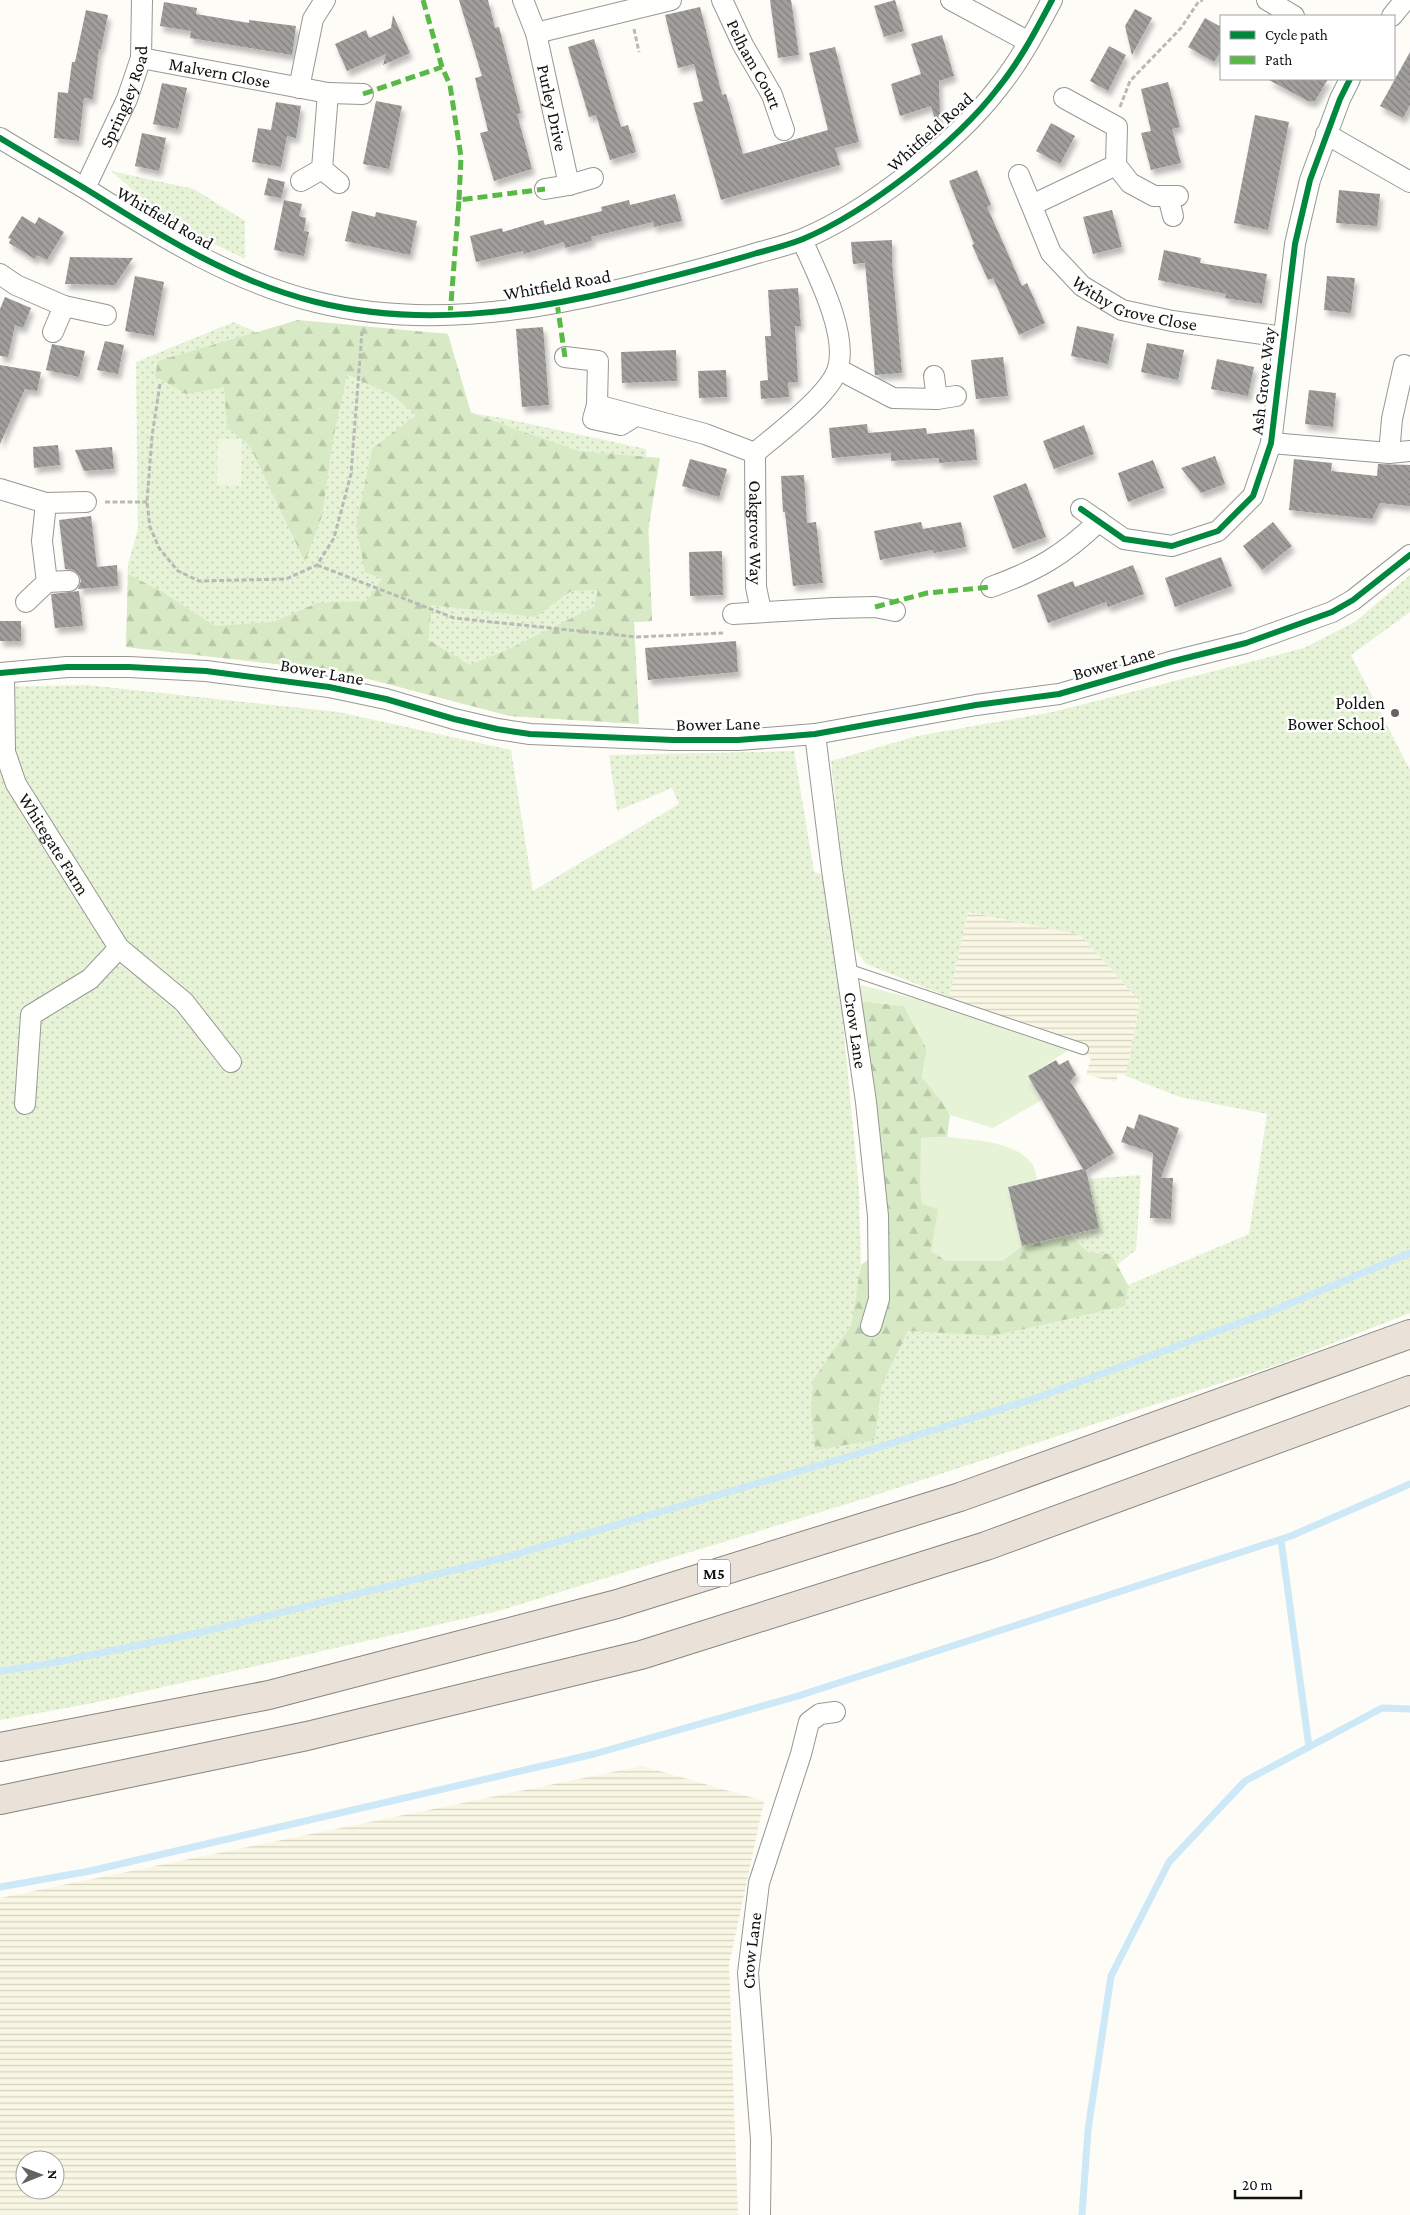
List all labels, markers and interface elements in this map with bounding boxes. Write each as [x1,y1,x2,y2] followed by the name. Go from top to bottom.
[1220,15,1395,80] legend
[723,16,786,112] street label: Pelham Court
[1265,27,1328,44] text: Cycle path
[96,45,151,151] street label: Springley Road
[1265,52,1292,68] text: Path
[167,53,272,92] street label: Malvern Close
[533,63,571,153] street label: Purley Drive
[883,88,977,176] street label: Whitfield Road
[113,182,217,254] street label: Whitfield Road
[502,266,613,304] street label: Whitfield Road
[1068,272,1198,335] street label: Withy Grove Close
[1246,325,1280,436] street label: Ash Grove Way
[745,481,766,586] street label: Oakgrove Way
[1071,642,1157,684] street label: Bower Lane
[279,655,365,689] street label: Bower Lane
[1287,693,1385,734] place label: Polden Bower School
[1389,707,1401,719] marker: Polden Bower School
[676,713,760,735] street label: Bower Lane
[14,790,94,899] street label: Whitegate Farm
[840,991,871,1070] street label: Crow Lane
[698,1560,730,1586] road number: M5
[738,1911,765,1990] street label: Crow Lane
[15,2150,65,2200] north arrow
[1235,2168,1301,2200] scale bar
[45,2170,61,2180] text: N
[1242,2177,1273,2193] text: 20 m

